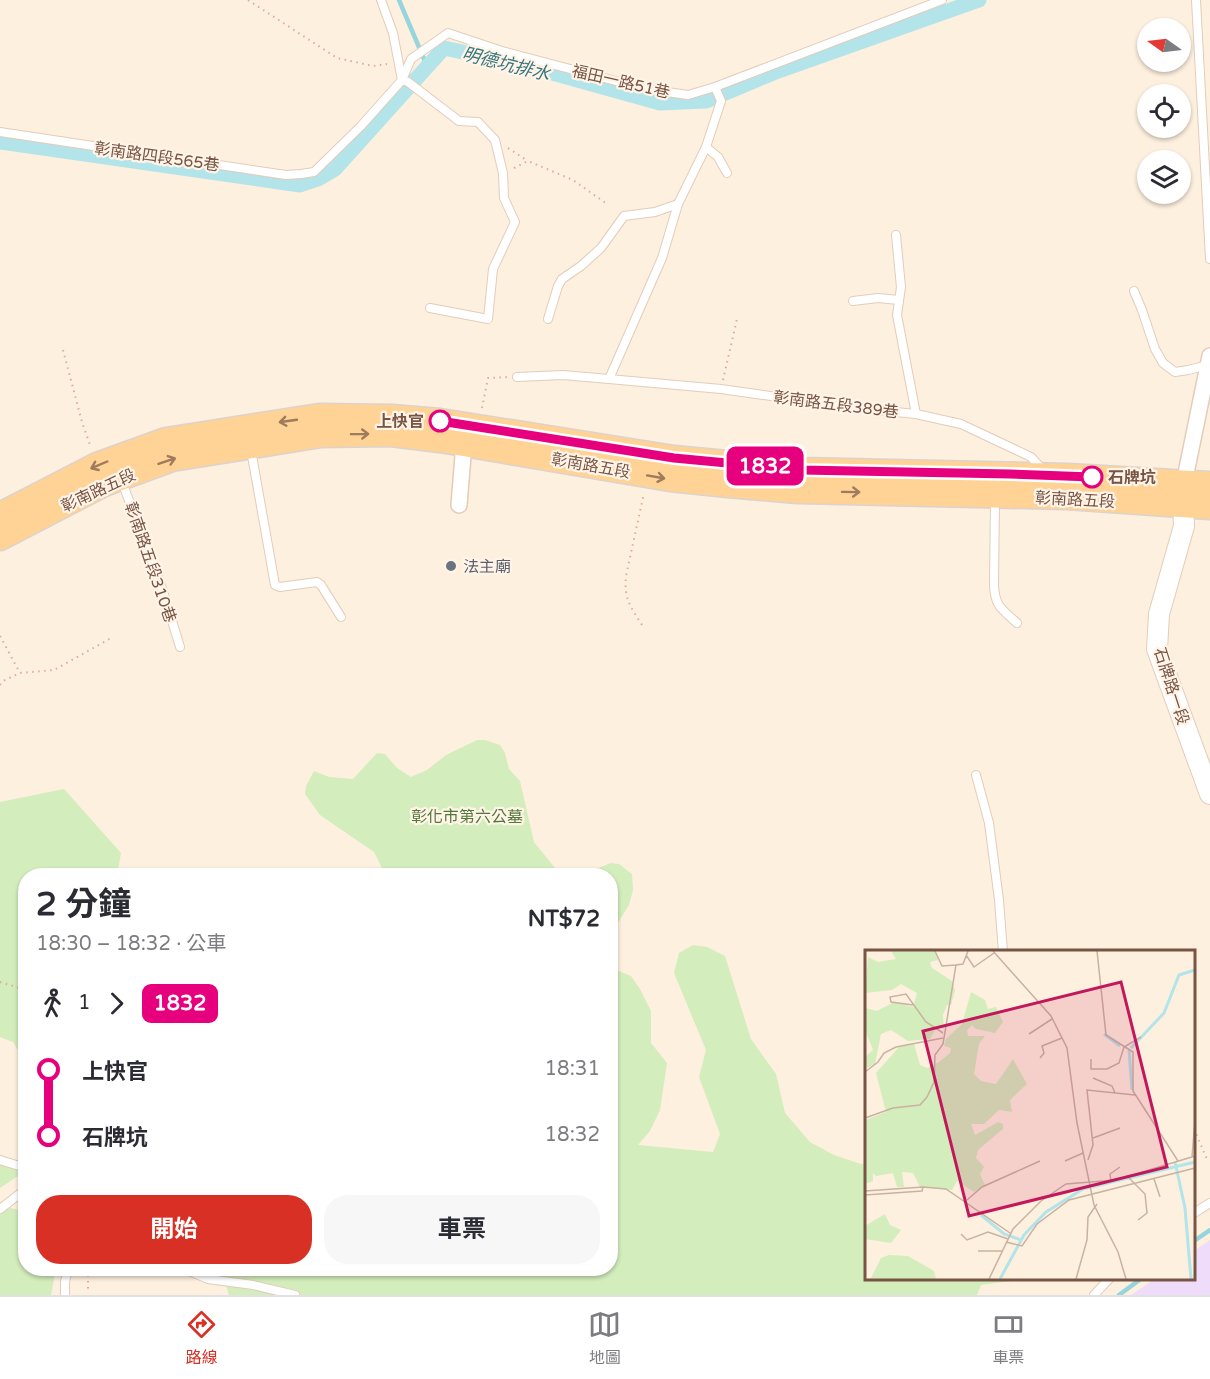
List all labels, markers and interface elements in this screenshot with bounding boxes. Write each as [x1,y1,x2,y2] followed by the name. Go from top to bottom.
[1137,18,1191,72] north arrow
[1137,18,1191,204] map controls
[460,42,553,86] water label: 明德坑排水
[570,61,672,103] street label: 福田一路51巷
[1137,84,1191,138] button: locate
[93,138,221,176] street label: 彰南路四段565巷
[1137,150,1191,204] button: layers
[772,387,900,423] street label: 彰南路五段389巷
[429,410,451,432] marker: 上快官
[376,412,424,432] place label: 上快官
[279,415,298,426] one-way arrow
[349,429,369,440] one-way arrow
[723,446,807,486] line badge: 1832
[550,449,632,483] street label: 彰南路五段
[739,454,791,479] text: 1832
[157,455,176,466] one-way arrow
[90,460,108,471] one-way arrow
[58,465,139,517] street label: 彰南路五段
[1081,466,1103,488] marker: 石牌坑
[1108,468,1156,488] place label: 石牌坑
[646,472,666,483] one-way arrow
[840,486,860,498] one-way arrow
[1034,488,1115,512] street label: 彰南路五段
[120,499,180,625] street label: 彰南路五段310巷
[463,557,511,577] place label: 法主廟
[444,559,458,573] marker: 法主廟
[1149,645,1193,727] street label: 石牌路一段
[411,807,523,827] park label: 彰化市第六公墓
[36,885,131,924] text: 2 分鐘
[528,906,600,932] text: NT$72
[36,932,227,956] text: 18:30 – 18:32 · 公車
[865,950,1195,1280] inset map
[36,987,69,1020] icon: walk
[100,987,133,1020] icon: forward
[78,991,91,1015] text: 1
[154,991,206,1016] text: 1832
[545,1057,600,1081] text: 18:31
[82,1059,148,1085] text: 上快官
[545,1123,600,1147] text: 18:32
[82,1125,148,1151] text: 石牌坑
[36,1195,312,1264] button: 開始
[324,1195,600,1264] button: 車票
[185,1308,218,1368] tab: 路線
[588,1308,621,1368] tab: 地圖
[992,1308,1025,1368] tab: 車票

